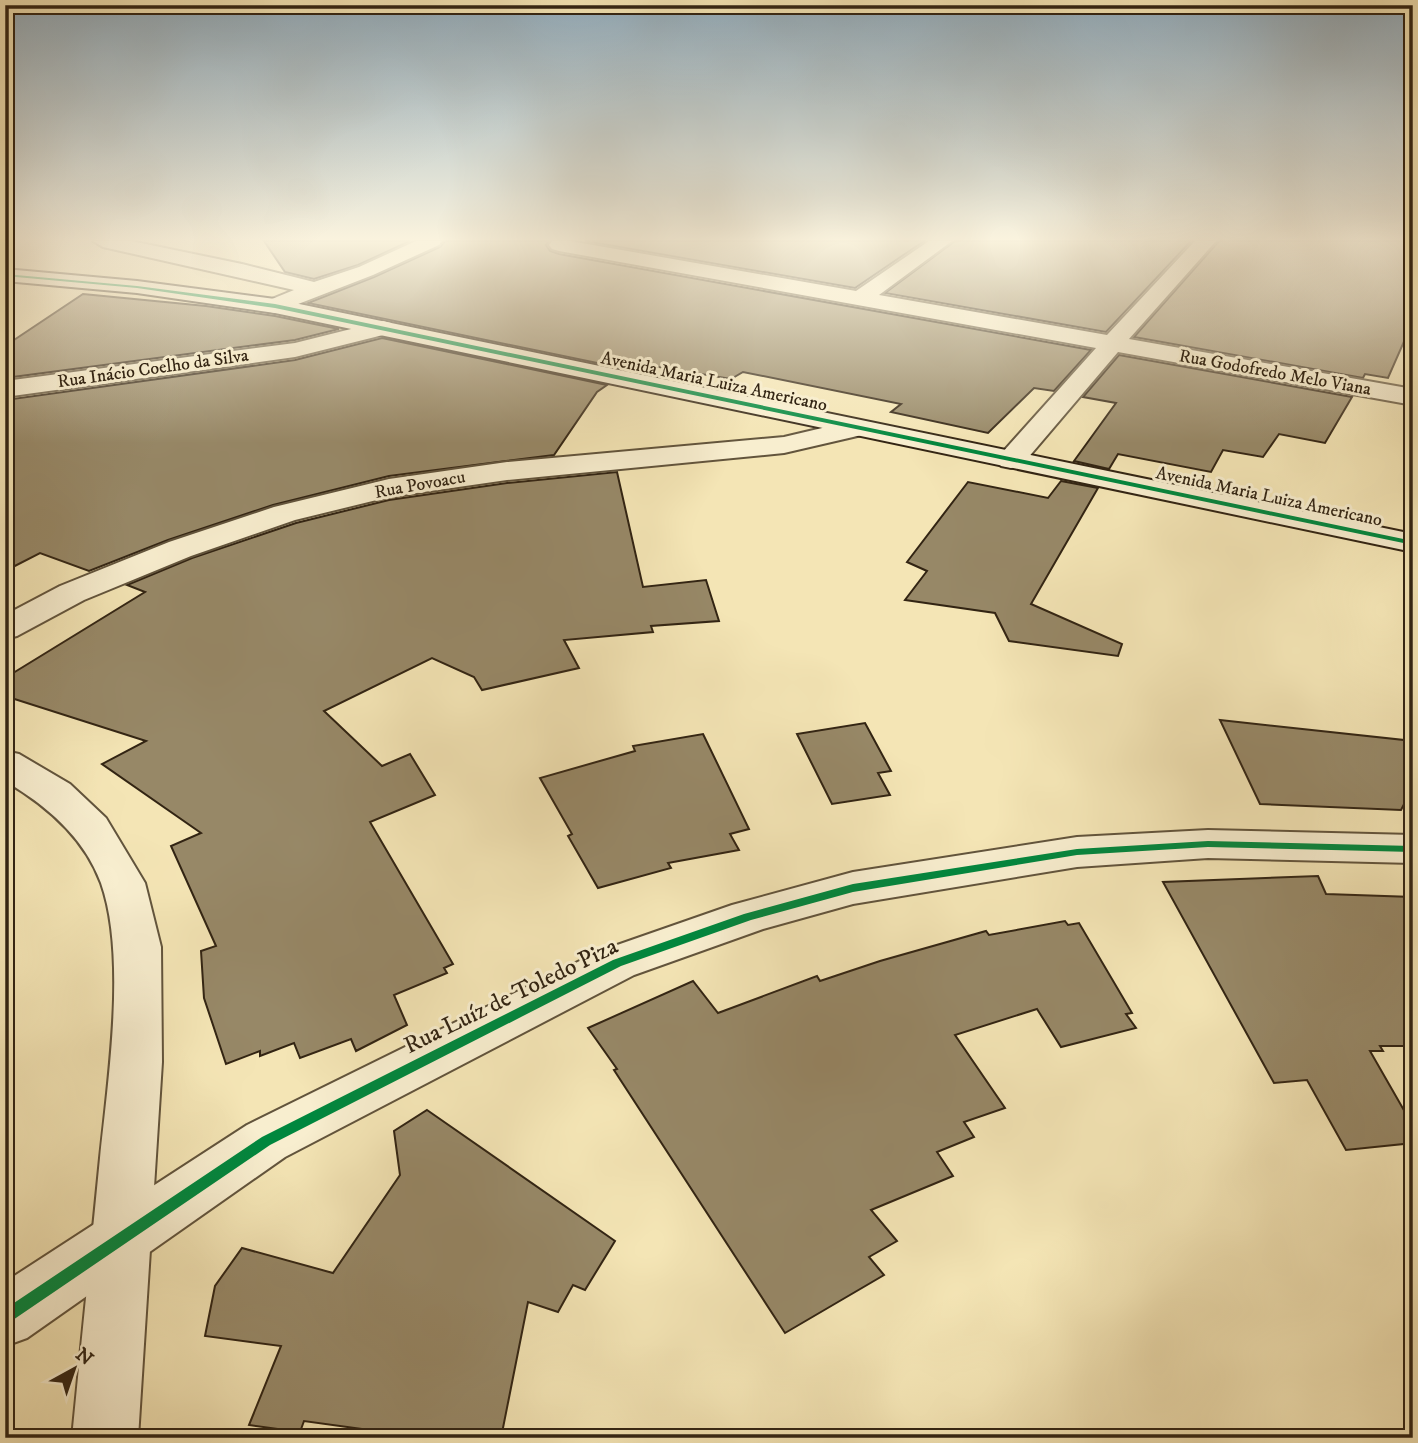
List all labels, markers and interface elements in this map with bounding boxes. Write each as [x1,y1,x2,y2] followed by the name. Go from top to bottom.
[56,345,250,393] street label: Rua Inácio Coelho da Silva
[1177,345,1373,401] street label: Rua Godofredo Melo Viana
[599,347,829,417] street label: Avenida Maria Luiza Americano
[1154,462,1384,532] street label: Avenida Maria Luiza Americano
[373,466,467,504] street label: Rua Povoacu
[399,931,624,1061] street label: Rua Luíz de Toledo Piza
[38,1334,108,1404] north arrow
[71,1343,98,1371] text: N

